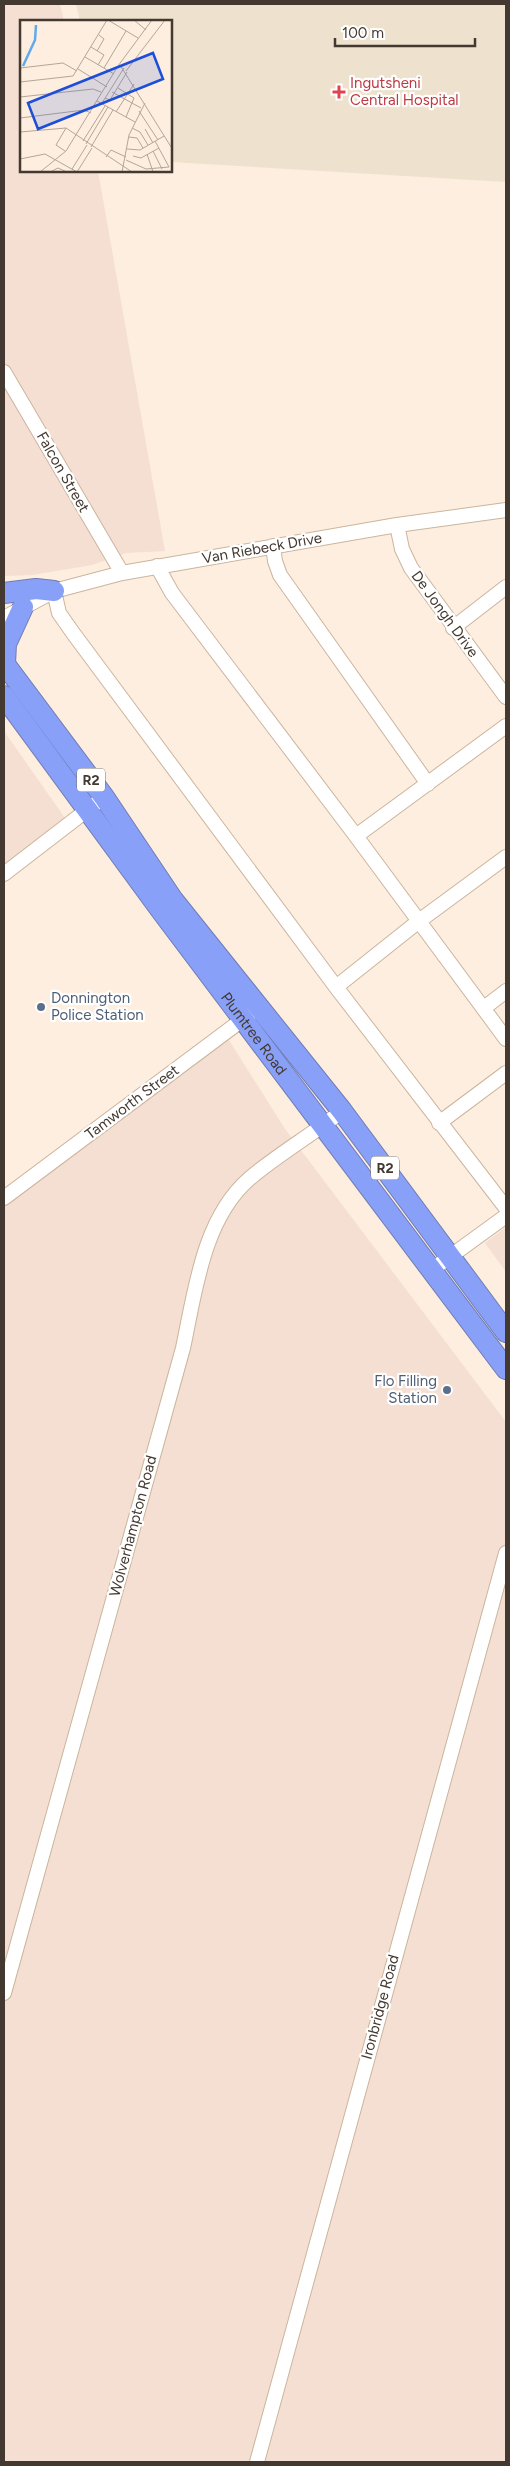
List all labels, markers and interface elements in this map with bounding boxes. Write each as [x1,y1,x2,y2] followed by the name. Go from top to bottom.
[335,15,475,47] scale bar
[20,20,172,172] inset map
[342,24,384,42] text: 100 m
[350,74,459,109] place label: Ingutsheni Central Hospital
[332,85,346,99] marker: Ingutsheni Central Hospital
[33,429,93,516] street label: Falcon Street
[201,529,323,567] street label: Van Riebeck Drive
[408,567,482,661] street label: De Jongh Drive
[77,768,105,792] road number: R2
[51,989,144,1024] place label: Donnington Police Station
[217,989,291,1078] street label: Plumtree Road
[35,1001,47,1013] marker: Donnington Police Station
[82,1061,183,1143] street label: Tamworth Street
[371,1156,399,1180] road number: R2
[374,1372,437,1407] place label: Flo Filling Station
[441,1384,453,1396] marker: Flo Filling Station
[106,1454,160,1598] street label: Wolverhampton Road
[357,1953,403,2061] street label: Ironbridge Road

